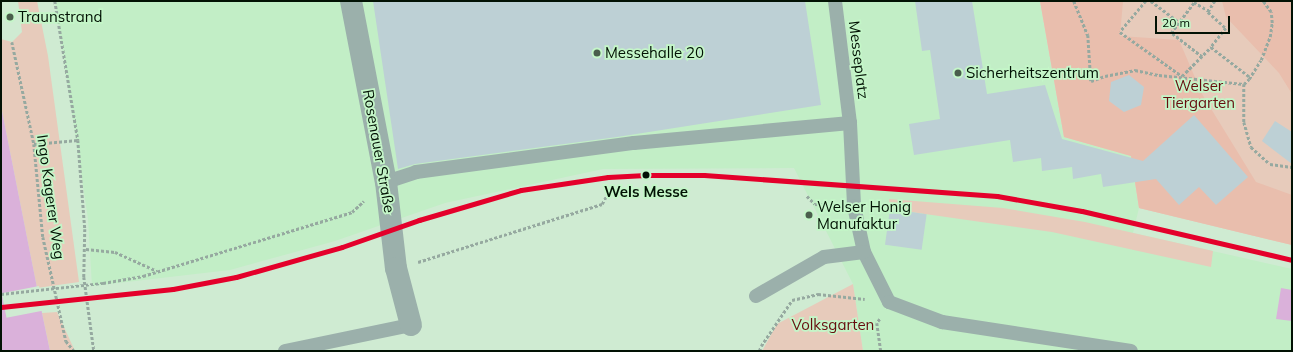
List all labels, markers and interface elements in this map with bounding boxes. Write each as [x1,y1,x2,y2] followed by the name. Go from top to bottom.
[18,8,103,26] place label: Traunstrand
[1157,8,1232,34] scale bar
[5,12,15,22] marker: Traunstrand
[1162,15,1190,30] text: 20 m
[845,20,873,100] street label: Messeplatz
[605,44,704,62] place label: Messehalle 20
[592,48,602,58] marker: Messehalle 20
[966,64,1099,82] place label: Sicherheitszentrum
[953,68,963,78] marker: Sicherheitszentrum
[1163,76,1235,111] park label: Welser Tiergarten
[359,88,399,214] street label: Rosenauer Straße
[33,133,69,261] street label: Ingo Kagerer Weg
[639,168,653,182] marker: Wels Messe
[604,183,688,201] place label: Wels Messe
[817,197,911,232] place label: Welser Honig Manufaktur
[804,210,814,220] marker: Welser Honig Manufaktur
[792,316,874,334] park label: Volksgarten

